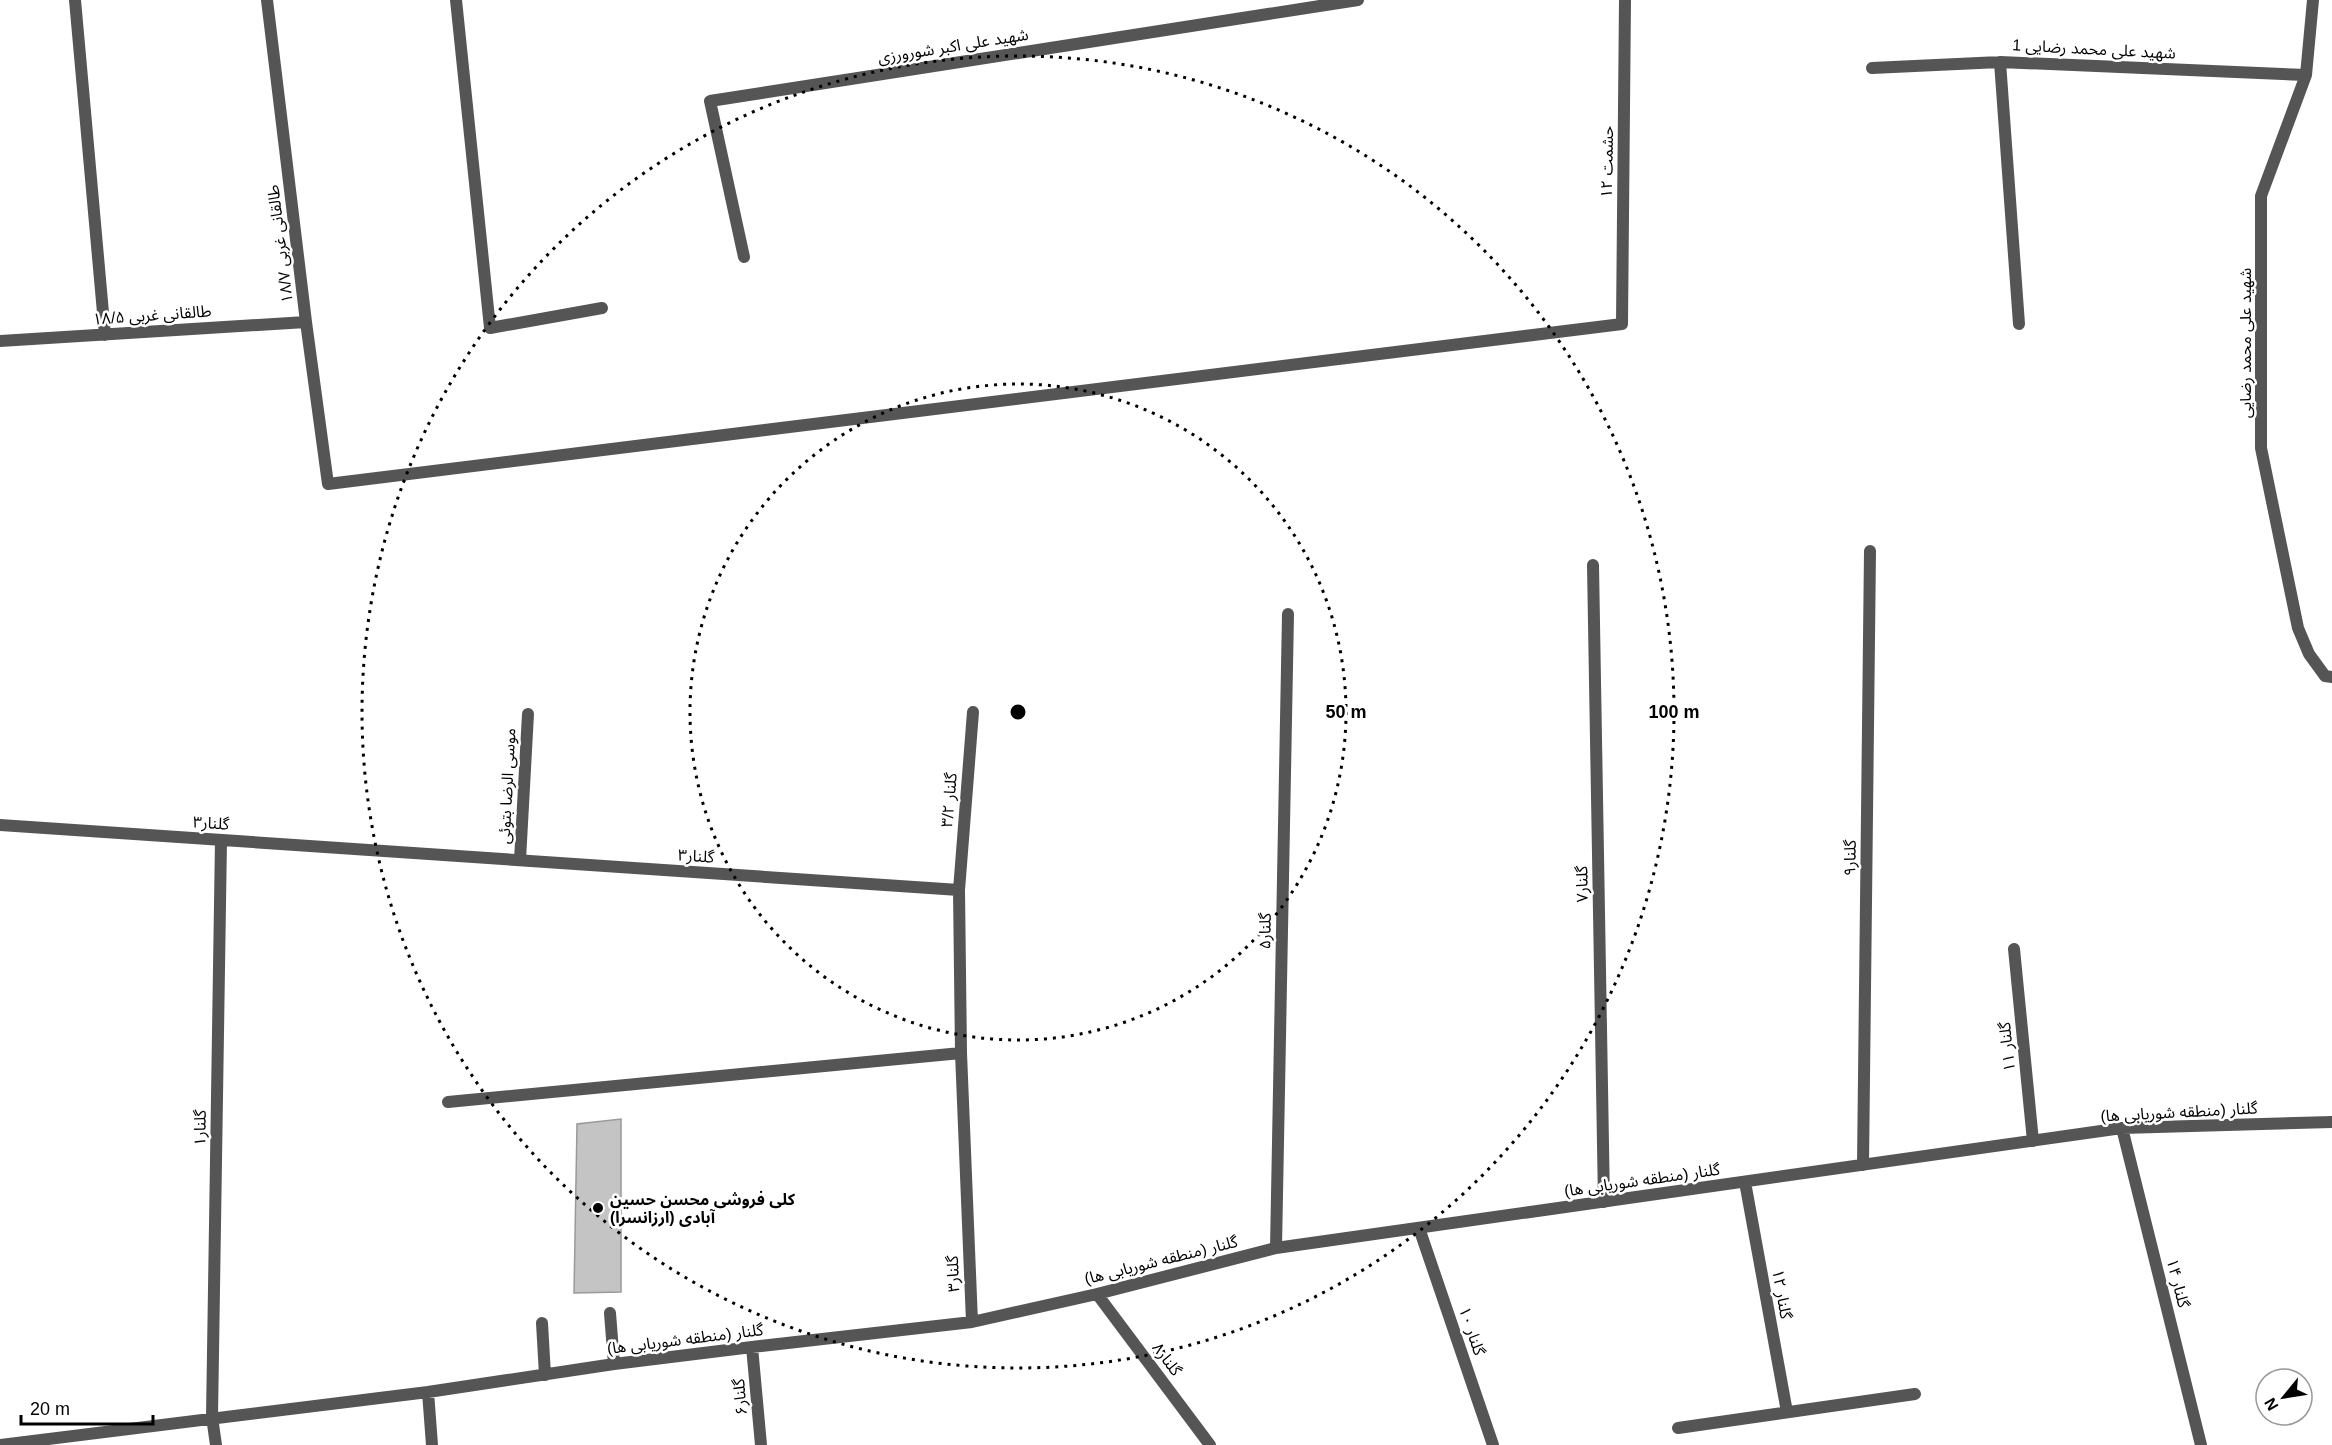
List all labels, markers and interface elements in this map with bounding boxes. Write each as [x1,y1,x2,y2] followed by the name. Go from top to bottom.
[876,26,1030,67] street label: شهید علی اکبر شورورزی
[2012,36,2176,63] street label: شهید علی محمد رضایی 1
[1598,126,1616,198] street label: حشمت ۱۲
[264,184,297,304] street label: طالقانی غربی ۱۸/۷
[2237,268,2255,418] street label: شهید علی محمد رضایی
[92,302,212,329] street label: طالقانی غربی ۱۸/۵
[1008,702,1028,722] centre of rings
[1325,702,1367,722] text: 50 m
[1648,702,1700,722] text: 100 m
[495,728,520,844] street label: موسی الرضا بتوئی
[938,772,961,828] street label: گلنار ۳/۲
[192,813,230,834] street label: گلنار۳
[1841,839,1860,876] street label: گلنار۹
[677,846,715,867] street label: گلنار۳
[1573,865,1592,902] street label: گلنار۷
[1256,912,1275,949] street label: گلنار۵
[1996,1021,2019,1073] street label: گلنار ۱۱
[2100,1099,2258,1126] street label: گلنار (منطقه شوریابی ها)
[191,1109,210,1146] street label: گلنار۱
[1563,1161,1722,1200] street label: گلنار (منطقه شوریابی ها)
[610,1190,796,1227] place label: کلی فروشی محسن حسین آبادی (ارزانسرا)
[591,1201,605,1215] marker: کلی فروشی محسن حسین آبادی (ارزانسرا)
[1083,1233,1240,1288] street label: گلنار (منطقه شوریابی ها)
[944,1255,963,1293] street label: گلنار۳
[2163,1257,2192,1310] street label: گلنار ۱۴
[1768,1268,1795,1321] street label: گلنار ۱۲
[1455,1305,1488,1358] street label: گلنار ۱۰
[606,1321,765,1358] street label: گلنار (منطقه شوریابی ها)
[1148,1339,1185,1380] street label: گلنار۸
[2254,1367,2314,1427] north arrow
[730,1378,751,1416] street label: گلنار۶
[21,1388,153,1426] scale bar
[2261,1395,2282,1414] text: N
[30,1399,70,1419] text: 20 m

